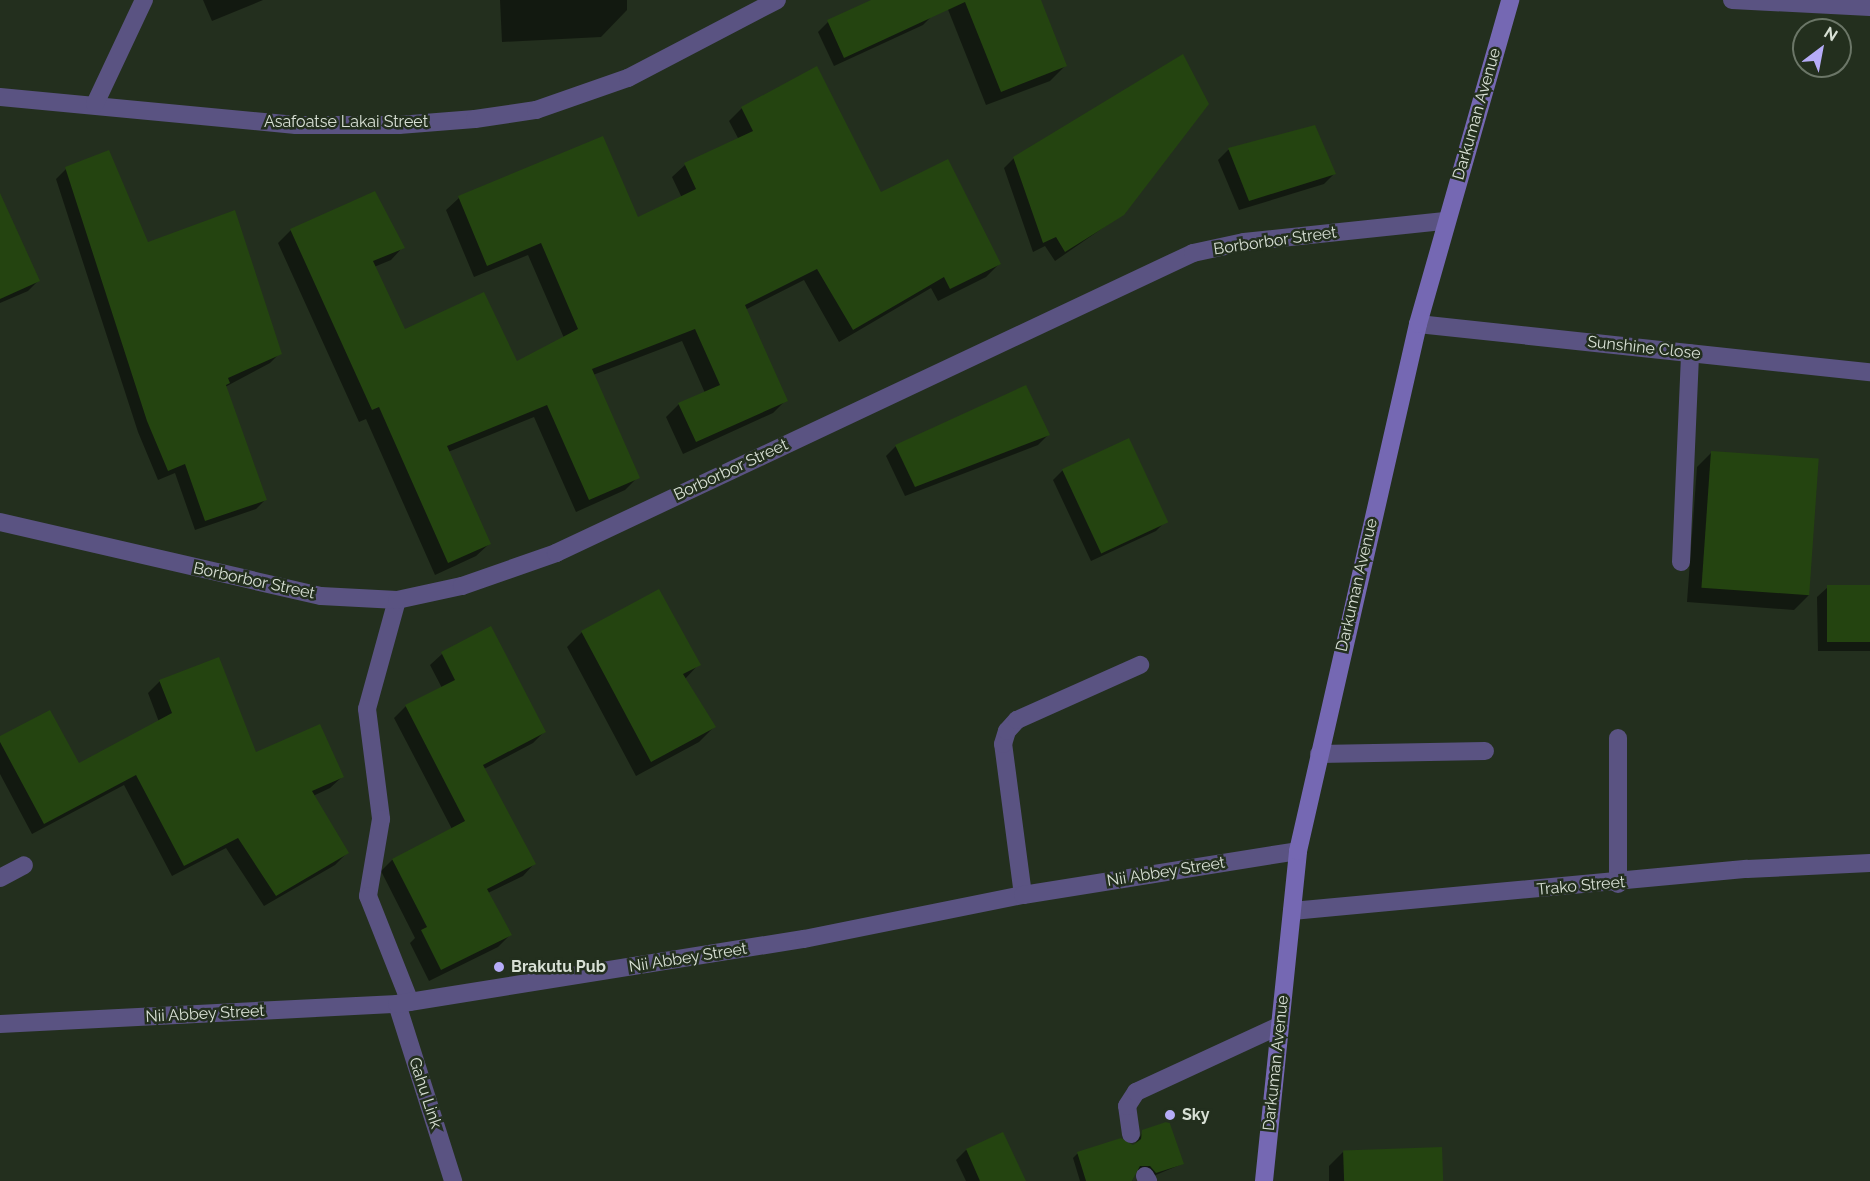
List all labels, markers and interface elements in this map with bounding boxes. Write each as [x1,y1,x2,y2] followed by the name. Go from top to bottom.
[1792,18,1852,78] north arrow
[1821,23,1841,45] text: N
[1449,46,1505,182] street label: Darkuman Avenue
[264,112,428,132] street label: Asafoatse Lakai Street
[1212,223,1338,259] street label: Borborbor Street
[1586,333,1702,363] street label: Sunshine Close
[671,435,791,505] street label: Borborbor Street
[1332,516,1382,654] street label: Darkuman Avenue
[191,559,317,603] street label: Borborbor Street
[1105,853,1227,891] street label: Nii Abbey Street
[1536,873,1626,899] street label: Trako Street
[627,939,749,977] street label: Nii Abbey Street
[511,957,606,977] place label: Brakutu Pub
[492,960,506,974] marker: Brakutu Pub
[1259,994,1293,1132] street label: Darkuman Avenue
[144,1001,266,1027] street label: Nii Abbey Street
[404,1055,446,1131] street label: Gahu Link
[1182,1105,1209,1125] place label: Sky
[1163,1108,1177,1122] marker: Sky

